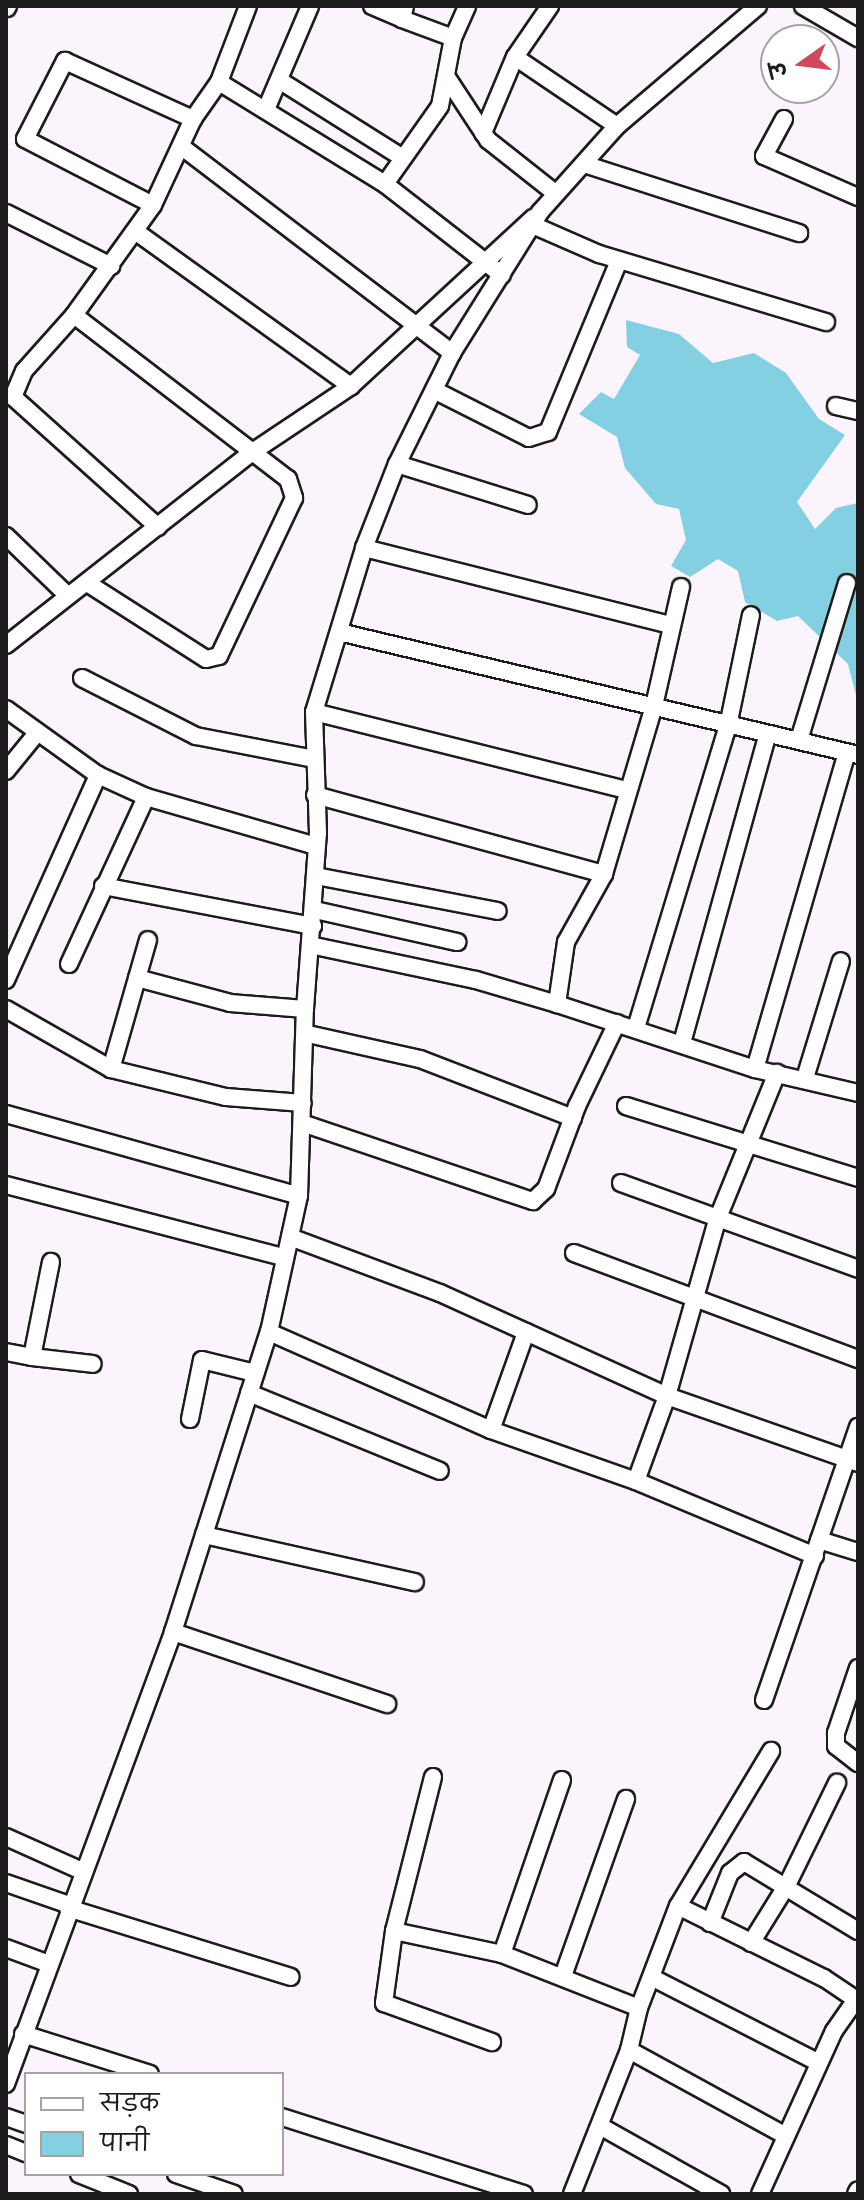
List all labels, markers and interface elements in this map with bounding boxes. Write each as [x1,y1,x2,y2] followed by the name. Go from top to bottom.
[760,24,840,104] north arrow
[762,59,794,80] text: उ
[24,2072,284,2176] legend
[100,2087,159,2119] text: सड़क
[100,2127,149,2159] text: पानी

